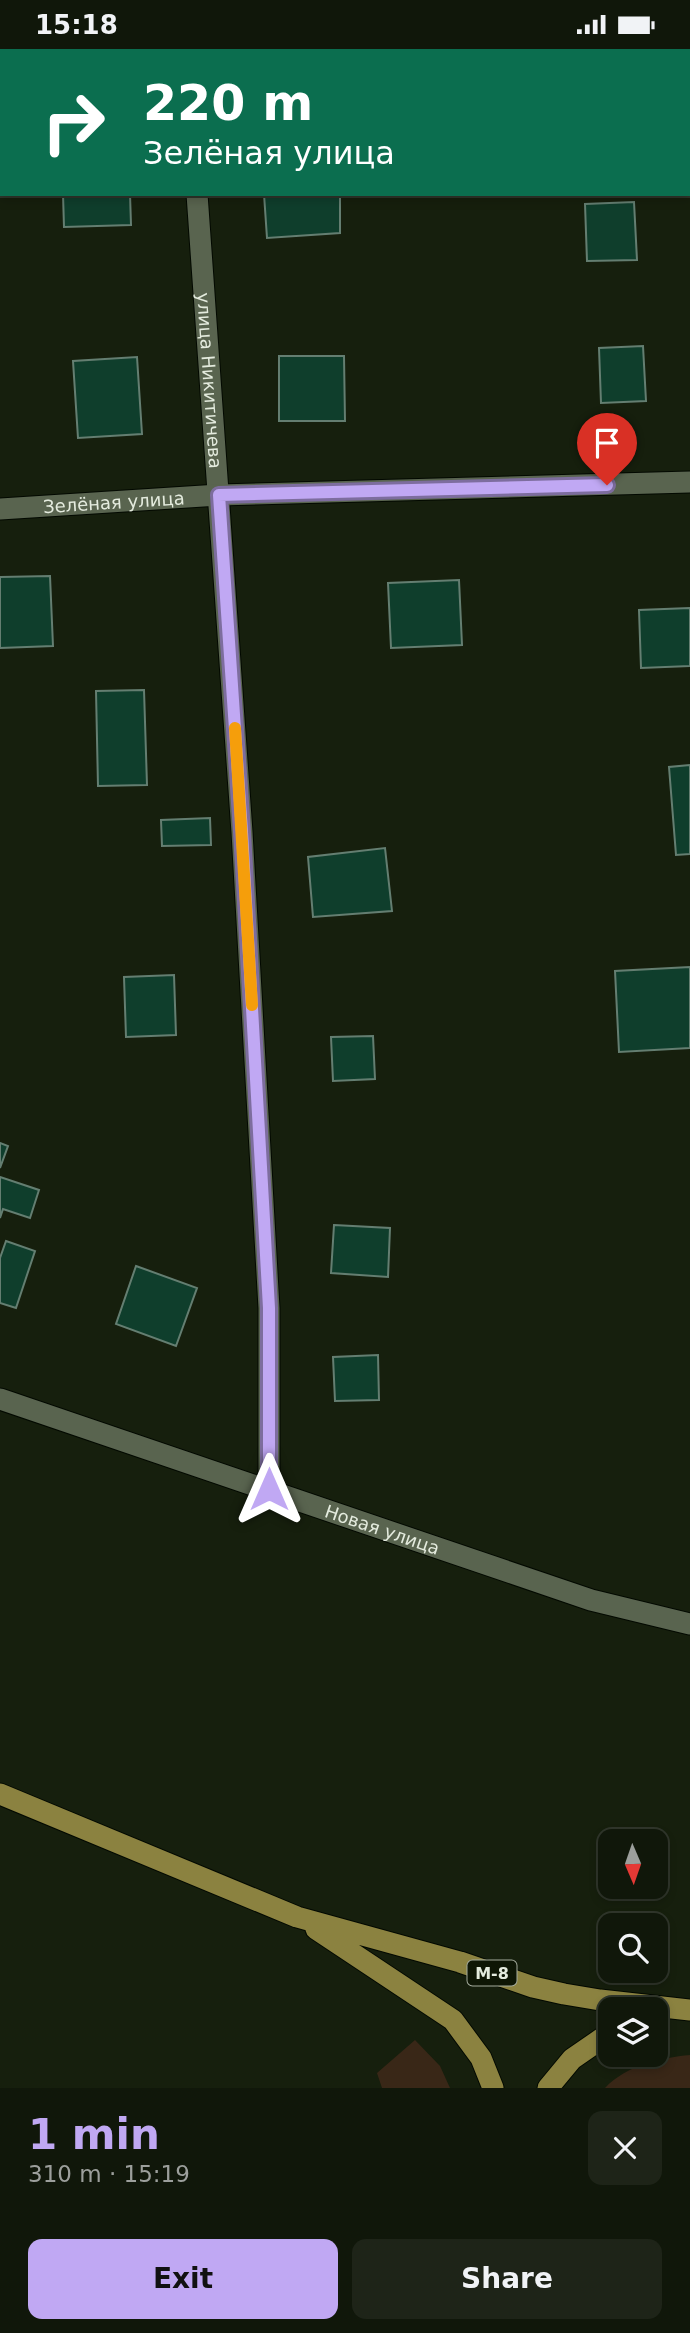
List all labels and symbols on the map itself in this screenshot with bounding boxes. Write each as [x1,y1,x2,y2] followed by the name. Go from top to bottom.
[193,292,227,469] street label: улица Никитичева
[577,413,637,485] pin
[42,487,185,517] street label: Зелёная улица
[232,1452,306,1526] position arrow
[322,1500,443,1558] street label: Новая улица
[598,1829,668,1899] north arrow
[468,1961,516,1985] road number: М-8

